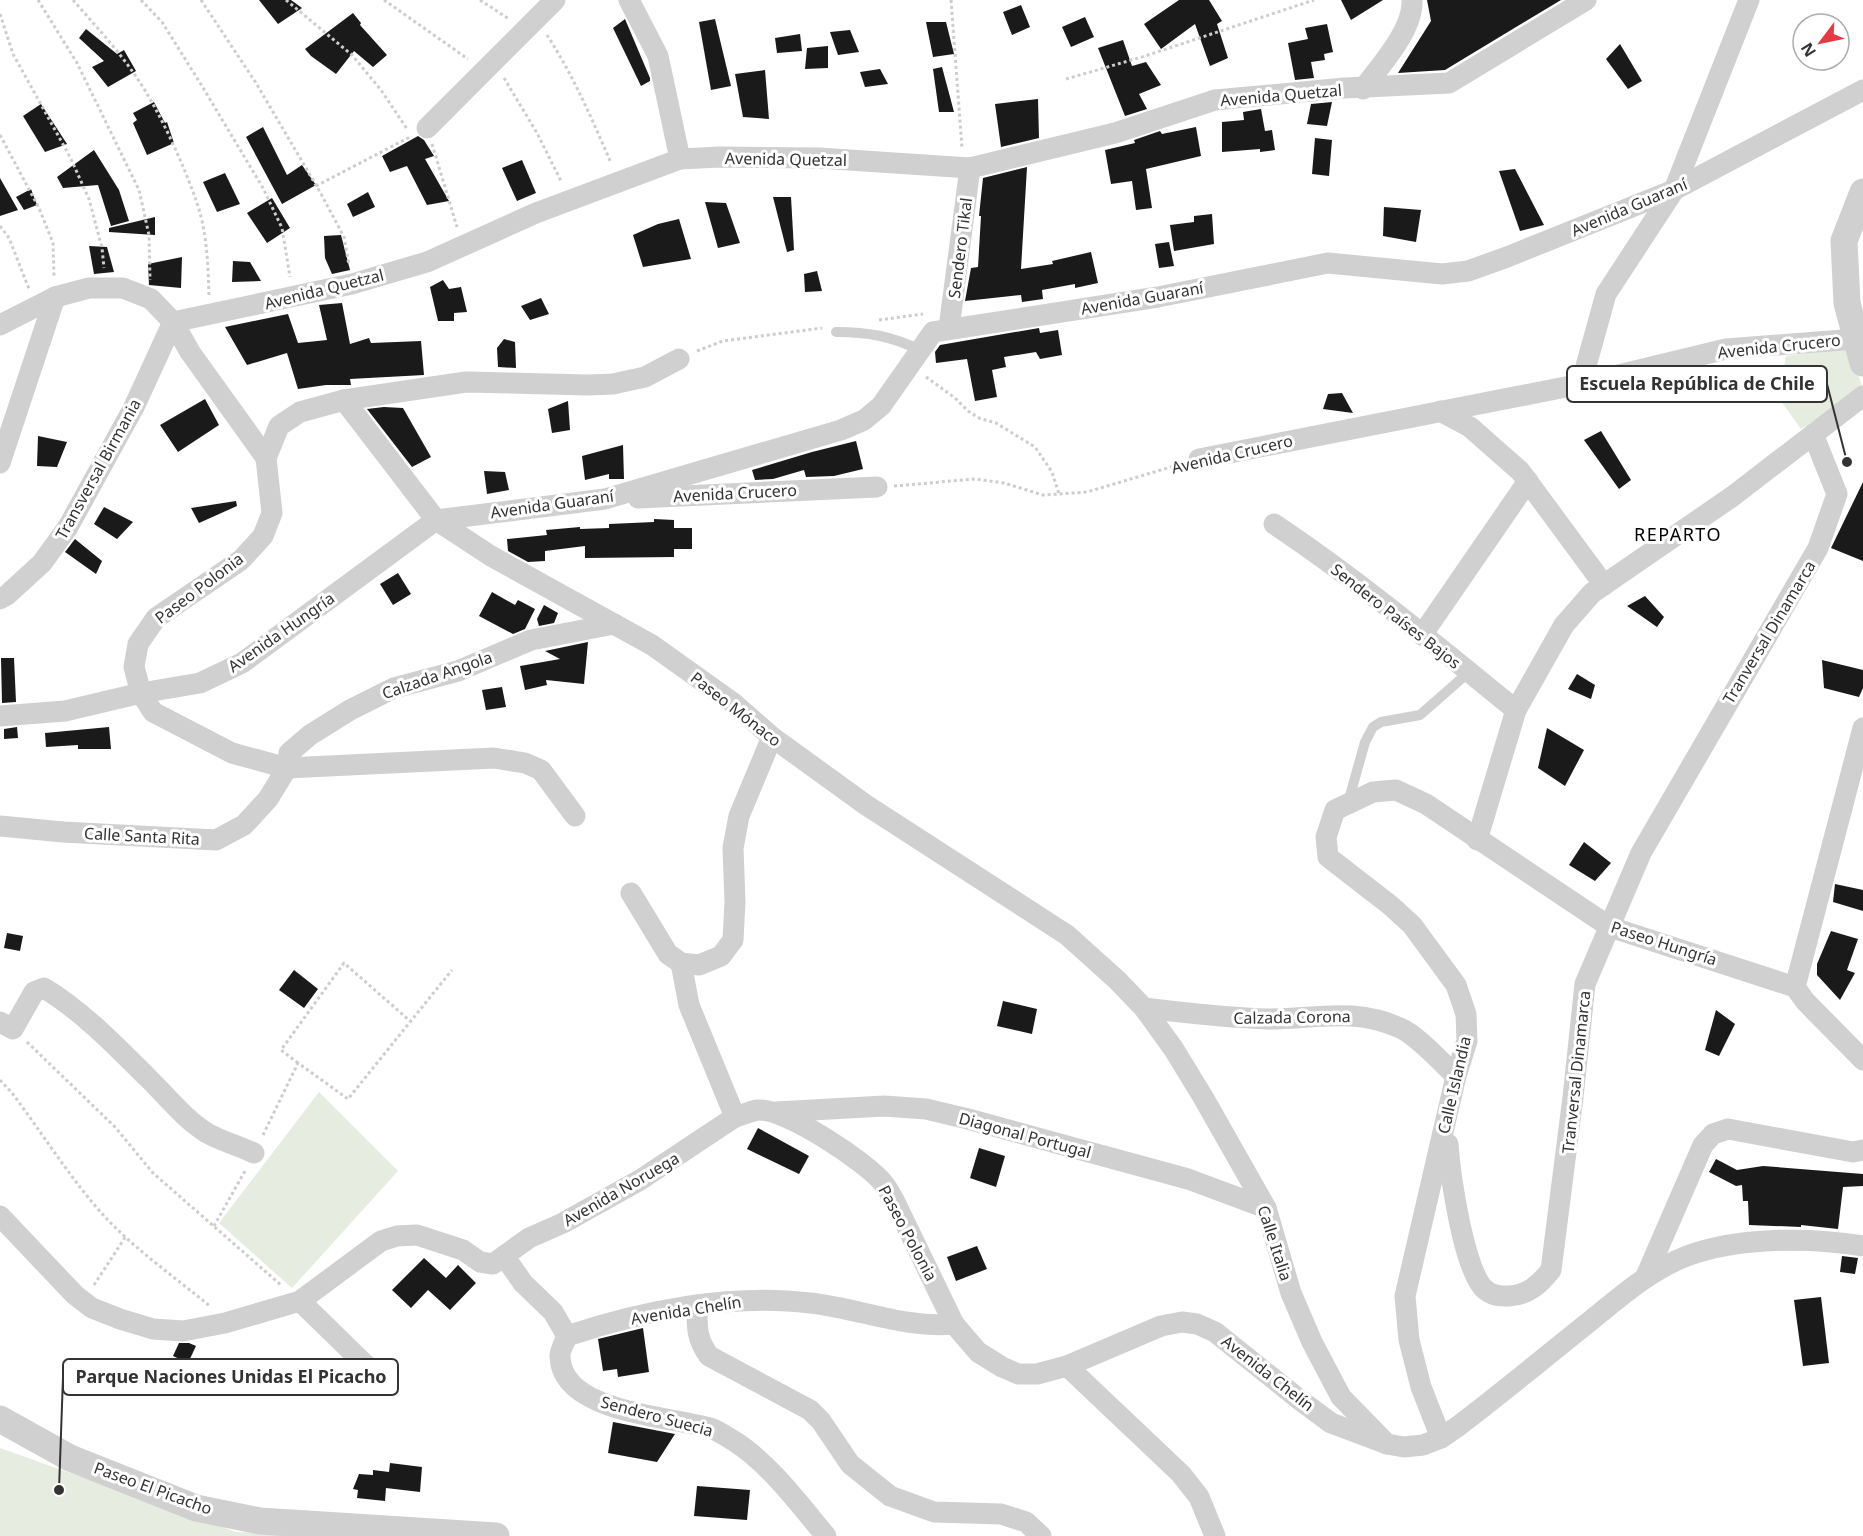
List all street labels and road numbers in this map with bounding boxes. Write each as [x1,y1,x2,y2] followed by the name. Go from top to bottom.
[1219,79,1343,111] street label: Avenida Quetzal
[725,147,847,171] street label: Avenida Quetzal
[1568,172,1691,241] street label: Avenida Guaraní
[943,196,977,300] street label: Sendero Tikal
[262,264,386,314] street label: Avenida Quetzal
[1079,276,1206,320] street label: Avenida Guaraní
[1716,329,1842,363] street label: Avenida Crucero
[50,395,146,543] street label: Transversal Birmania
[1169,429,1295,479] street label: Avenida Crucero
[673,479,797,507] street label: Avenida Crucero
[489,484,616,524] street label: Avenida Guaraní
[150,548,248,628] street label: Paseo Polonia
[1717,556,1821,708] street label: Tranversal Dinamarca
[1327,558,1465,674] street label: Sendero Países Bajos
[223,587,339,677] street label: Avenida Hungría
[379,646,495,704] street label: Calzada Angola
[686,667,786,751] street label: Paseo Mónaco
[84,822,200,850] street label: Calle Santa Rita
[1608,915,1720,971] street label: Paseo Hungría
[1557,990,1595,1154] street label: Tranversal Dinamarca
[1233,1005,1351,1029] street label: Calzada Corona
[1432,1034,1476,1136] street label: Calle Islandia
[956,1107,1094,1163] street label: Diagonal Portugal
[559,1147,683,1231] street label: Avenida Noruega
[874,1181,942,1285] street label: Paseo Polonia
[1252,1203,1298,1283] street label: Calle Italia
[629,1290,743,1330] street label: Avenida Chelín
[1217,1330,1319,1416] street label: Avenida Chelín
[599,1390,715,1442] street label: Sendero Suecia
[91,1456,215,1520] street label: Paseo El Picacho

